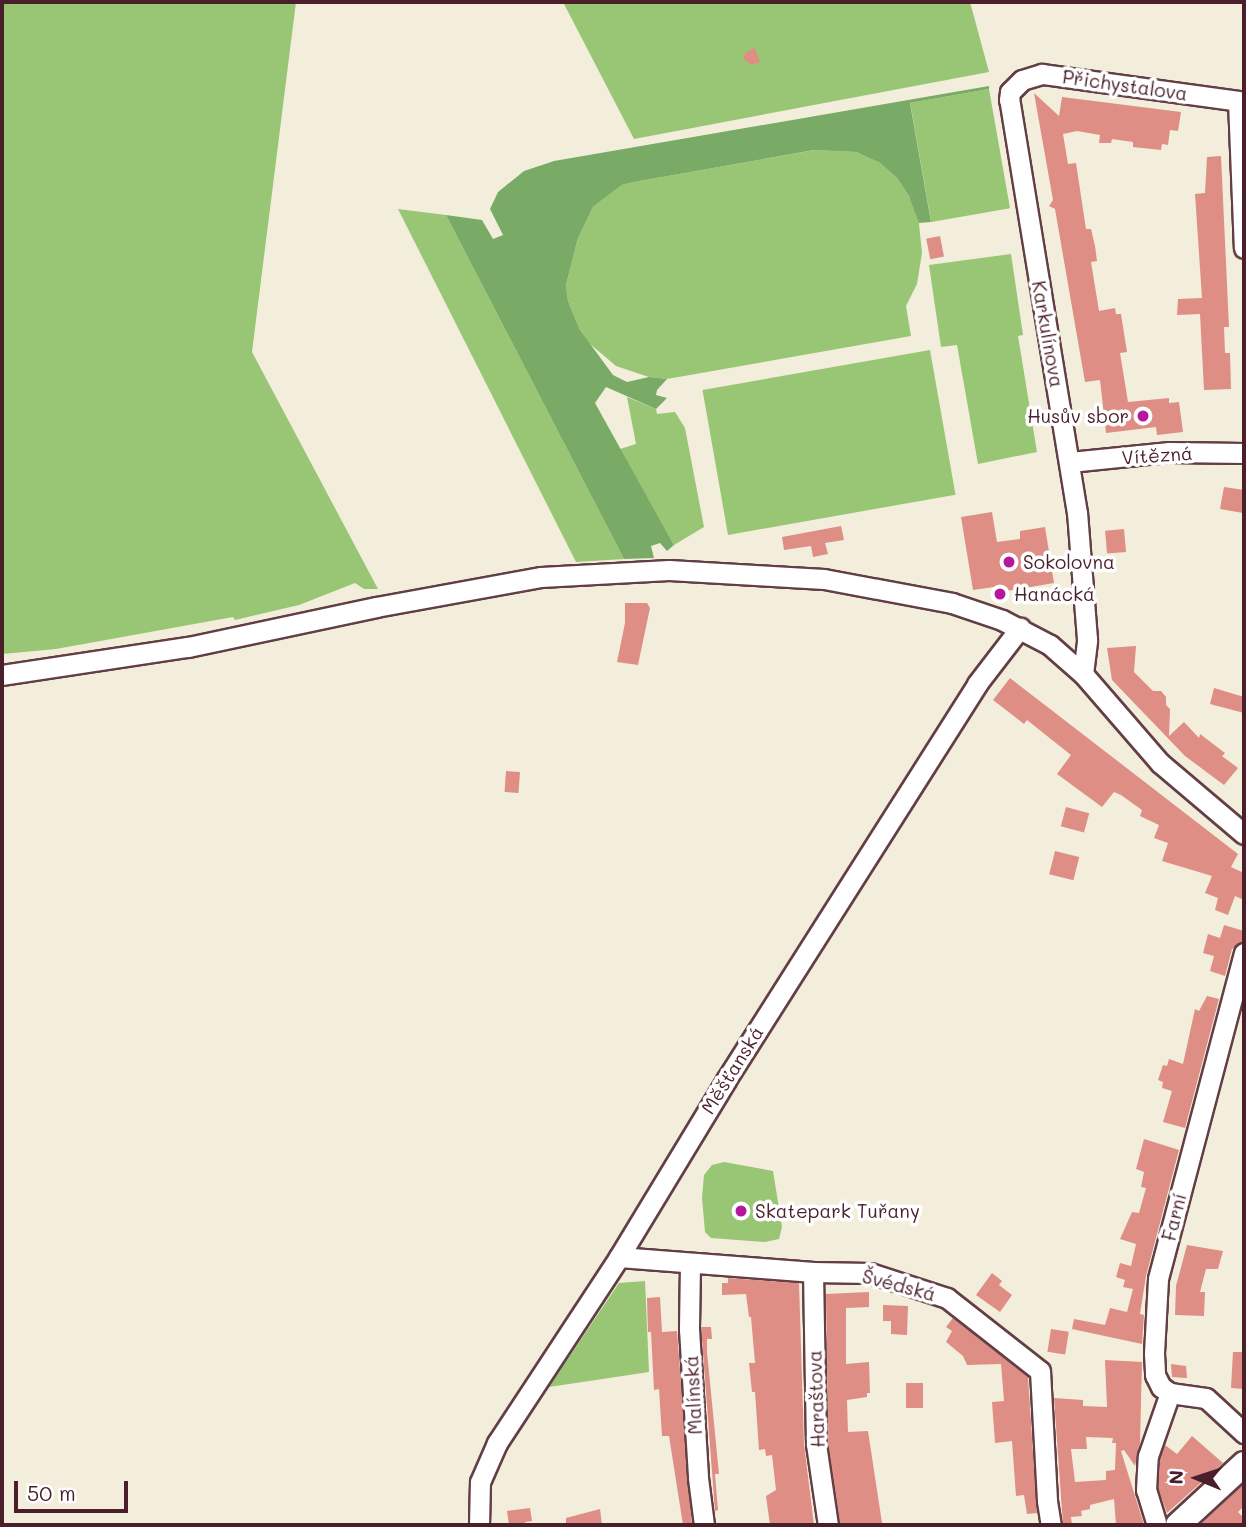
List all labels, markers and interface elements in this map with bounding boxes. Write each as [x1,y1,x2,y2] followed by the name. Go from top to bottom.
[1061,65,1189,105] street label: Přichystalova
[1027,279,1069,389] street label: Karkulínova
[1027,405,1129,427] place label: Husův sbor
[1135,408,1151,424] marker: Husův sbor
[1121,441,1193,469] street label: Vítězná
[1023,551,1115,573] place label: Sokolovna
[1001,554,1017,570] marker: Sokolovna
[1014,583,1095,605] place label: Hanácká
[992,586,1008,602] marker: Hanácká
[696,1022,768,1118] street label: Měšťanská
[1157,1191,1191,1243] street label: Farní
[755,1200,920,1222] place label: Skatepark Tuřany
[733,1203,749,1219] marker: Skatepark Tuřany
[860,1264,938,1306] street label: Švédská
[803,1350,829,1448] street label: Haraštova
[680,1355,706,1435] street label: Malínská
[1162,1443,1232,1513] north arrow
[18,1468,131,1512] scale bar
[1163,1470,1188,1485] text: N
[27,1479,76,1506] text: 50 m

